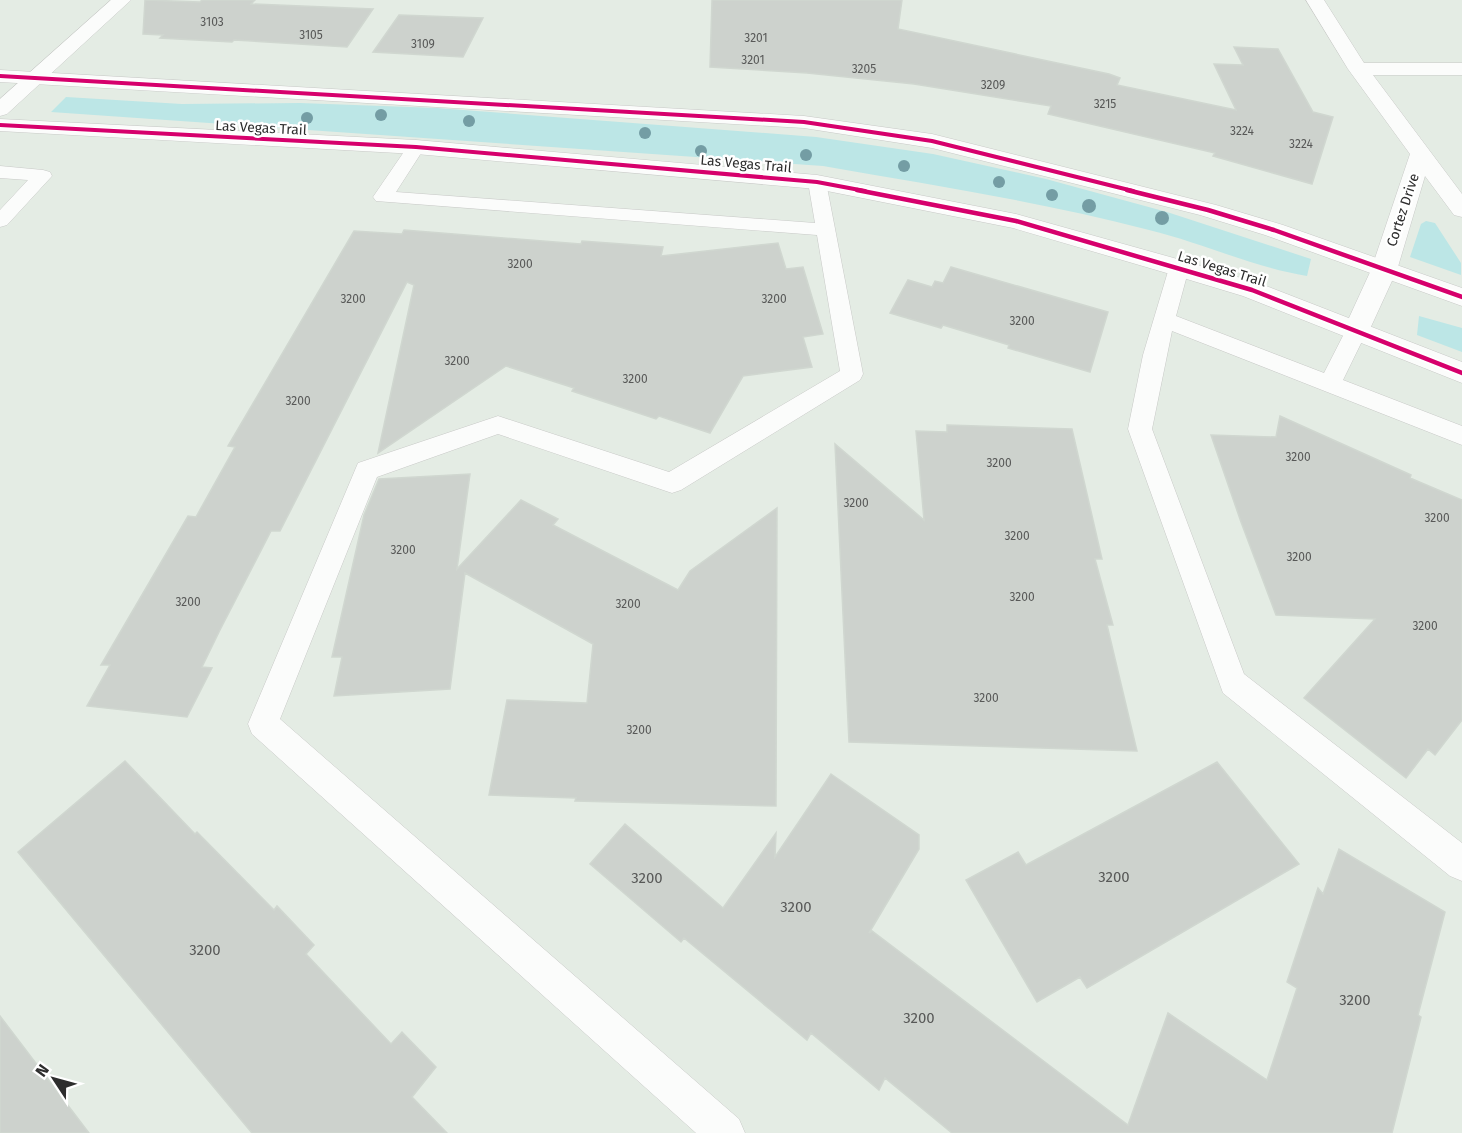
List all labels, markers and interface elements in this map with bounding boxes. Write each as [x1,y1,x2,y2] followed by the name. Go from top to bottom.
[200,15,224,29] house number: 3103
[299,28,323,42] house number: 3105
[744,31,768,45] house number: 3201
[411,37,435,51] house number: 3109
[741,53,765,67] house number: 3201
[852,62,876,76] house number: 3205
[981,78,1005,92] house number: 3209
[1094,97,1116,111] house number: 3215
[215,117,307,139] street label: Las Vegas Trail
[1230,124,1255,138] house number: 3224
[1289,137,1314,151] house number: 3224
[700,152,792,176] street label: Las Vegas Trail
[1383,171,1423,249] street label: Cortez Drive
[1176,247,1268,291] street label: Las Vegas Trail
[507,257,533,271] house number: 3200
[340,292,366,306] house number: 3200
[761,292,787,306] house number: 3200
[1009,314,1035,328] house number: 3200
[444,354,470,368] house number: 3200
[622,372,648,386] house number: 3200
[285,394,311,408] house number: 3200
[1285,450,1311,464] house number: 3200
[986,456,1012,470] house number: 3200
[843,496,869,510] house number: 3200
[1424,511,1450,525] house number: 3200
[1004,529,1030,543] house number: 3200
[390,543,416,557] house number: 3200
[1286,550,1312,564] house number: 3200
[1009,590,1035,604] house number: 3200
[175,595,201,609] house number: 3200
[615,597,641,611] house number: 3200
[1412,619,1438,633] house number: 3200
[973,691,999,705] house number: 3200
[626,723,652,737] house number: 3200
[1098,868,1130,886] house number: 3200
[631,869,663,887] house number: 3200
[780,898,812,916] house number: 3200
[189,941,221,959] house number: 3200
[1339,991,1371,1009] house number: 3200
[903,1009,935,1027] house number: 3200
[24,1049,84,1109] north arrow
[31,1061,53,1080] text: N

